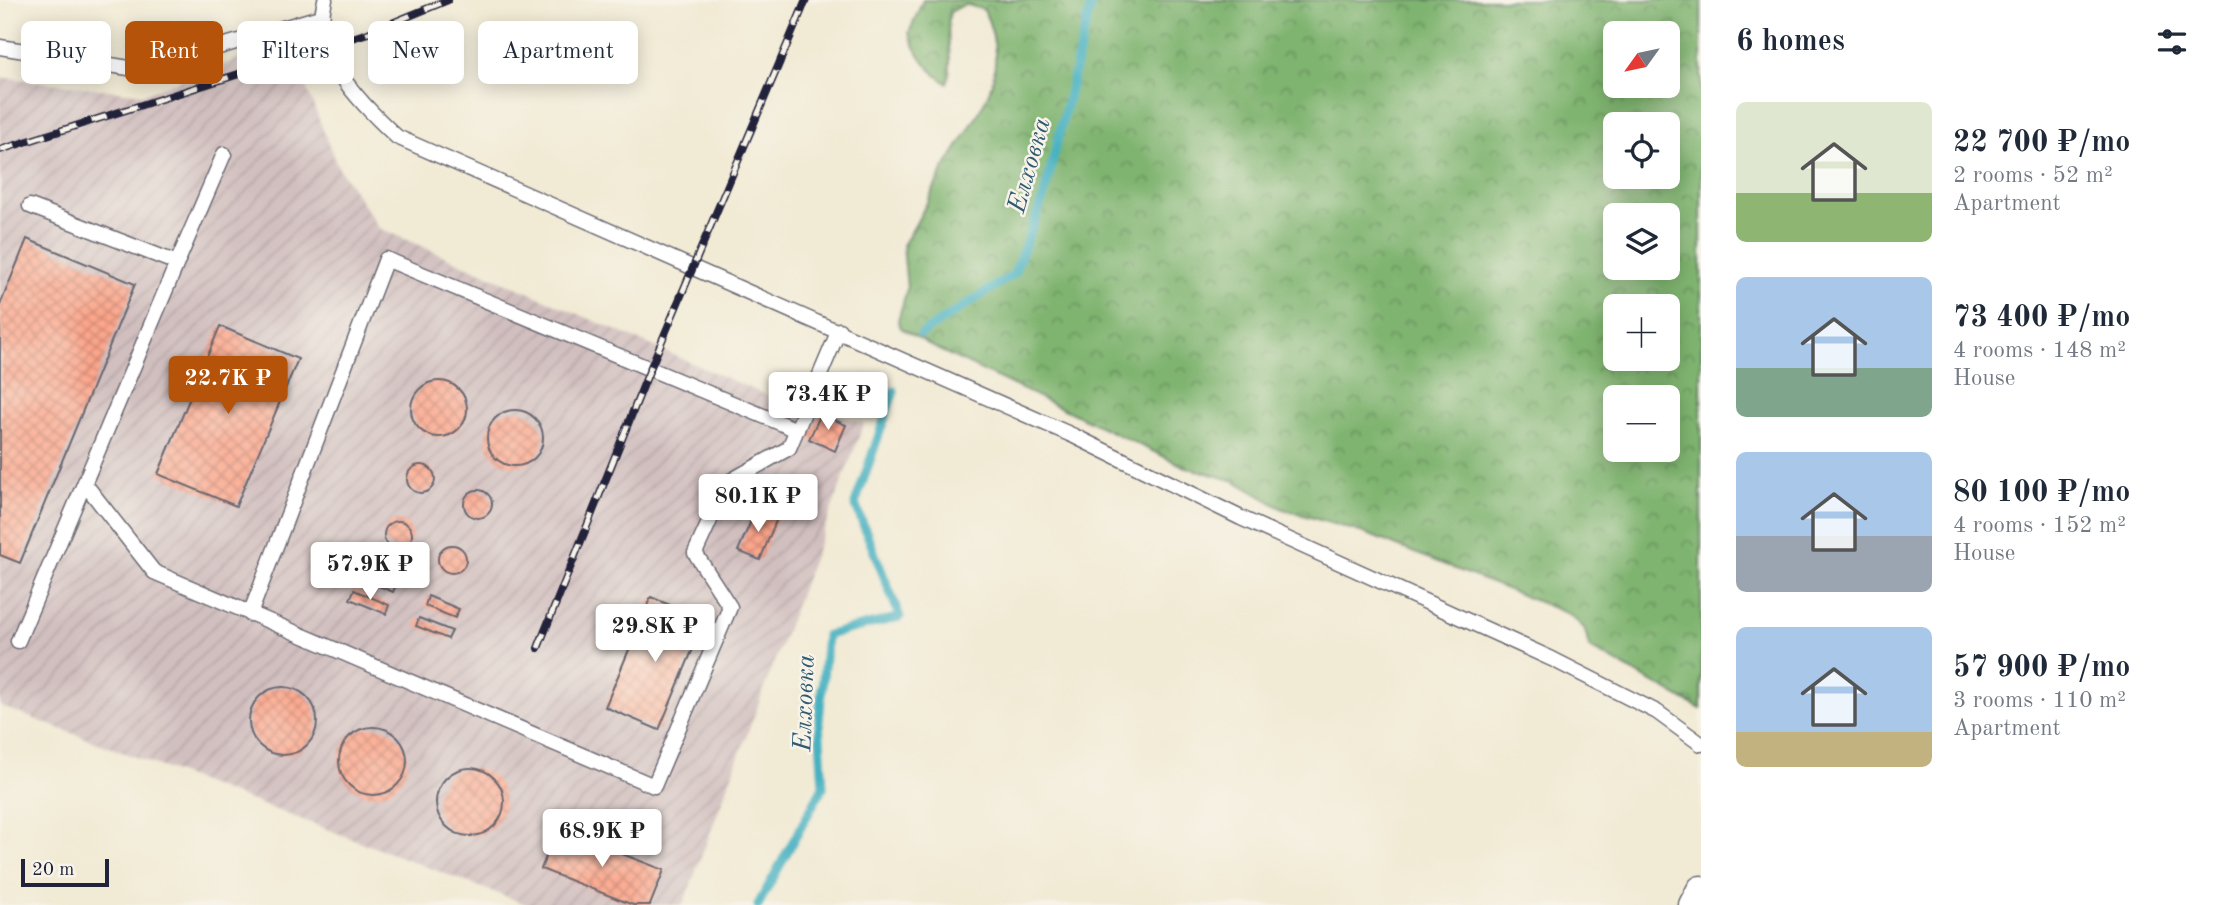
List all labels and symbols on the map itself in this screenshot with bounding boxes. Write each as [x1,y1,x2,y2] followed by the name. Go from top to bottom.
[1603,21,1680,98] north arrow
[1004,115,1056,217] water label: Елховка
[163,356,293,416] pin: 22.7K ₽
[763,372,893,432] pin: 73.4K ₽
[693,475,823,534] pin: 80.1K ₽
[305,542,435,602] pin: 57.9K ₽
[590,604,720,664] pin: 29.8K ₽
[790,654,820,753] water label: Елховка
[537,810,667,869] pin: 68.9K ₽
[21,856,108,888] scale bar

